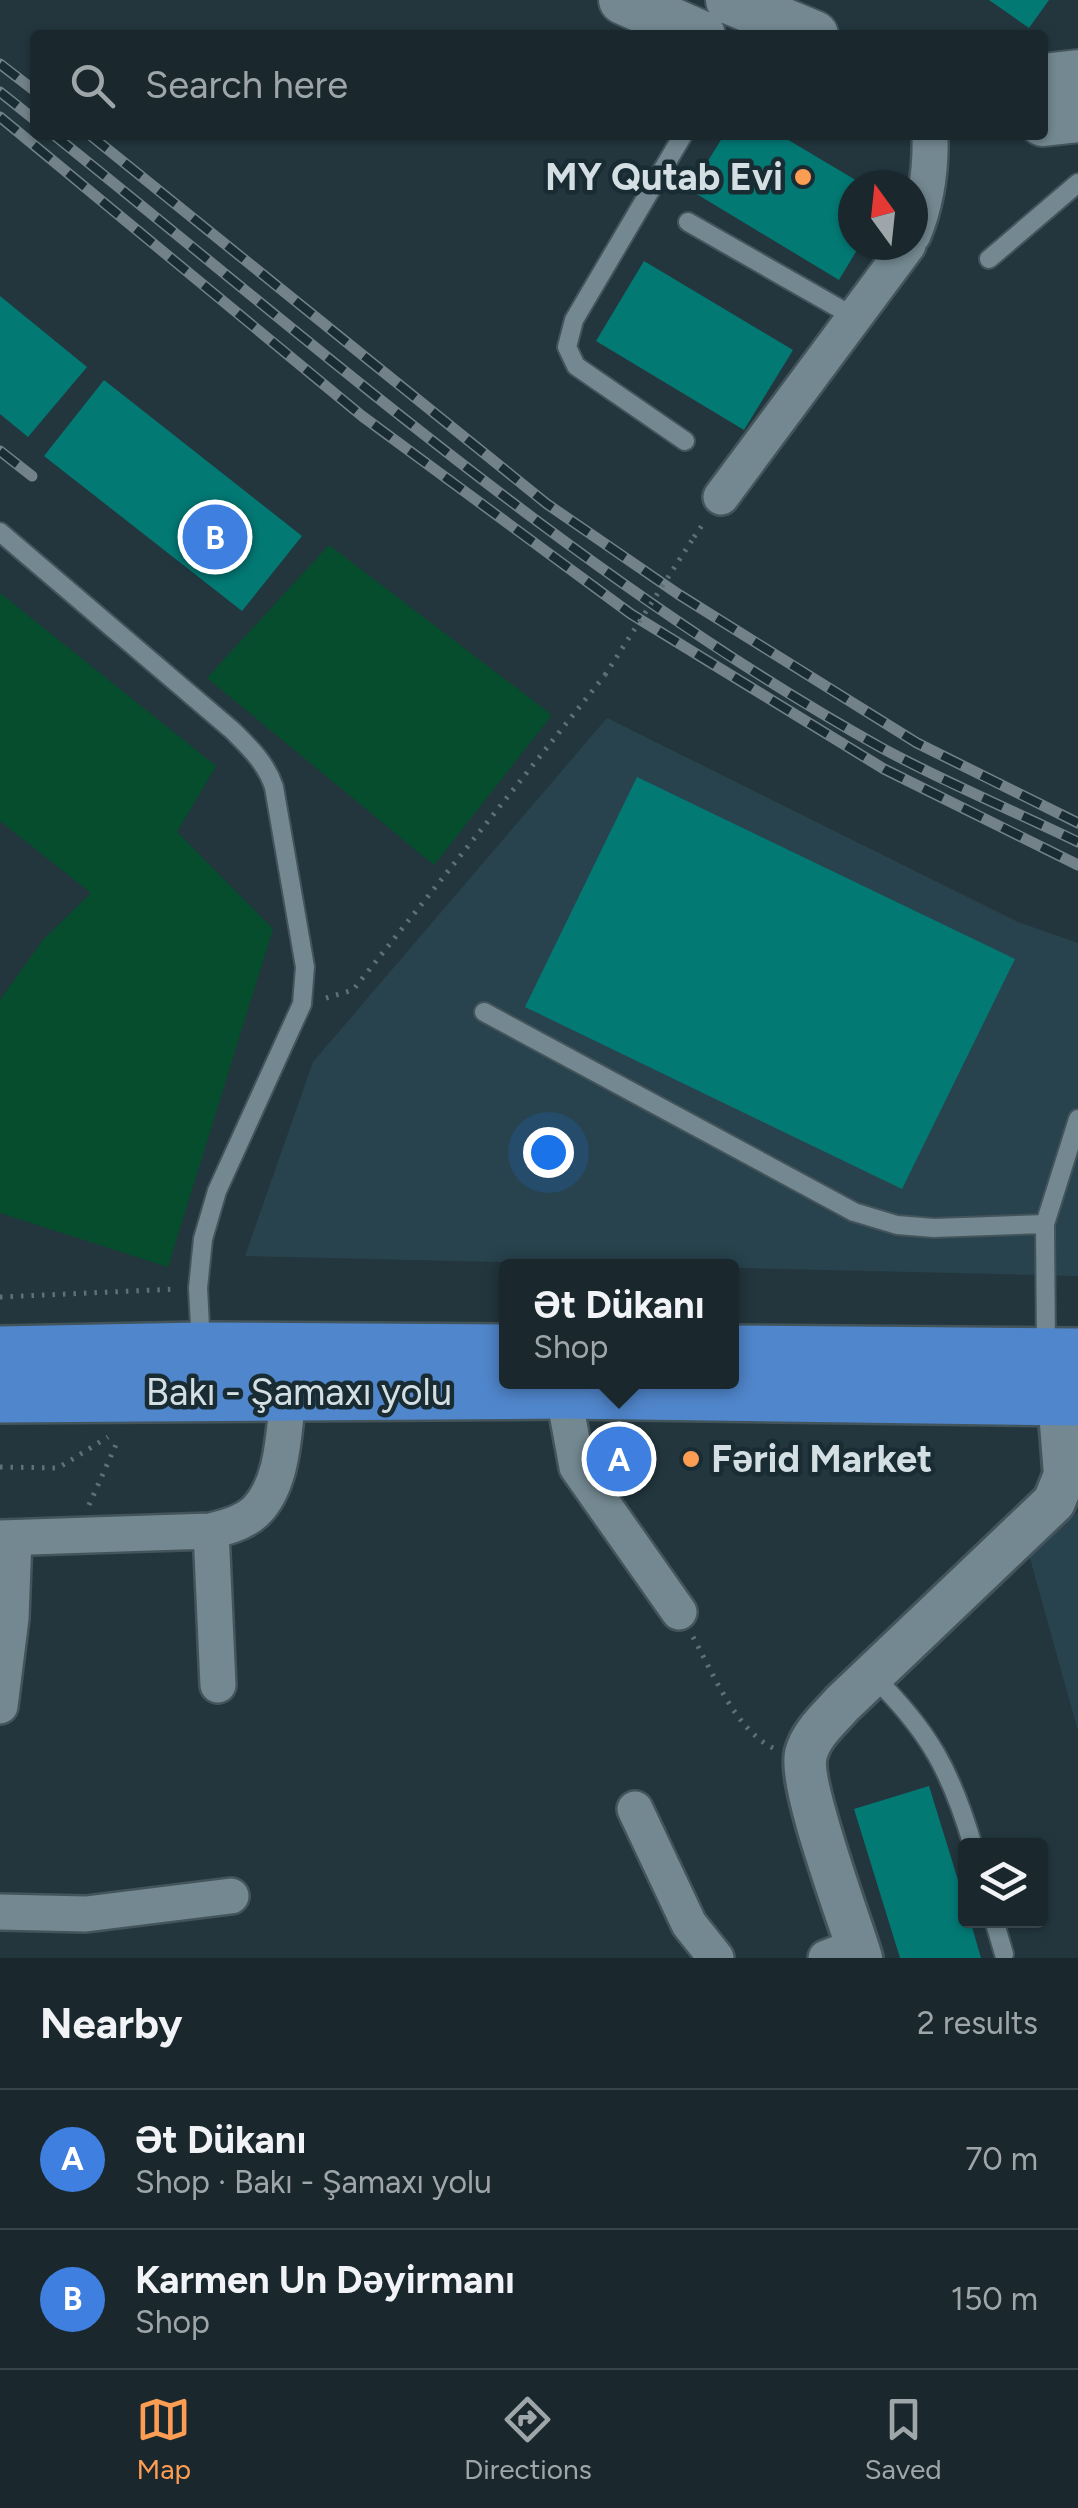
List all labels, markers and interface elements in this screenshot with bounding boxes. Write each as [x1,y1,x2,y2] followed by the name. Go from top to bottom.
[30,30,1048,140] search box
[65,58,120,113] icon: search
[145,62,348,108] text: Search here
[545,154,783,200] place label: MY Qutab Evi
[792,166,814,188] marker: MY Qutab Evi
[838,170,928,260] north arrow
[182,500,248,574] pin: B
[523,1127,574,1178] your location
[499,1259,739,1389] popup
[533,1282,705,1328] text: Ət Dükanı
[533,1328,608,1366] text: Shop
[146,1369,452,1415] street label: Bakı - Şamaxı yolu
[586,1422,652,1496] pin: A
[711,1436,932,1482] place label: Fərid Market
[680,1448,702,1470] marker: Fərid Market
[958,1838,1048,1928] map controls
[958,1838,1048,1928] button: layers
[40,1998,182,2049] text: Nearby
[917,2004,1038,2042] text: 2 results
[135,2117,306,2163] text: Ət Dükanı
[61,2140,84,2178] text: A
[965,2140,1038,2178] text: 70 m
[135,2163,492,2201] text: Shop · Bakı - Şamaxı yolu
[135,2257,515,2303] text: Karmen Un Dəyirmanı
[63,2280,82,2318] text: B
[951,2280,1038,2318] text: 150 m
[135,2303,210,2341] text: Shop
[136,2392,191,2486] tab: Map
[464,2392,592,2486] tab: Directions
[864,2392,942,2486] tab: Saved

